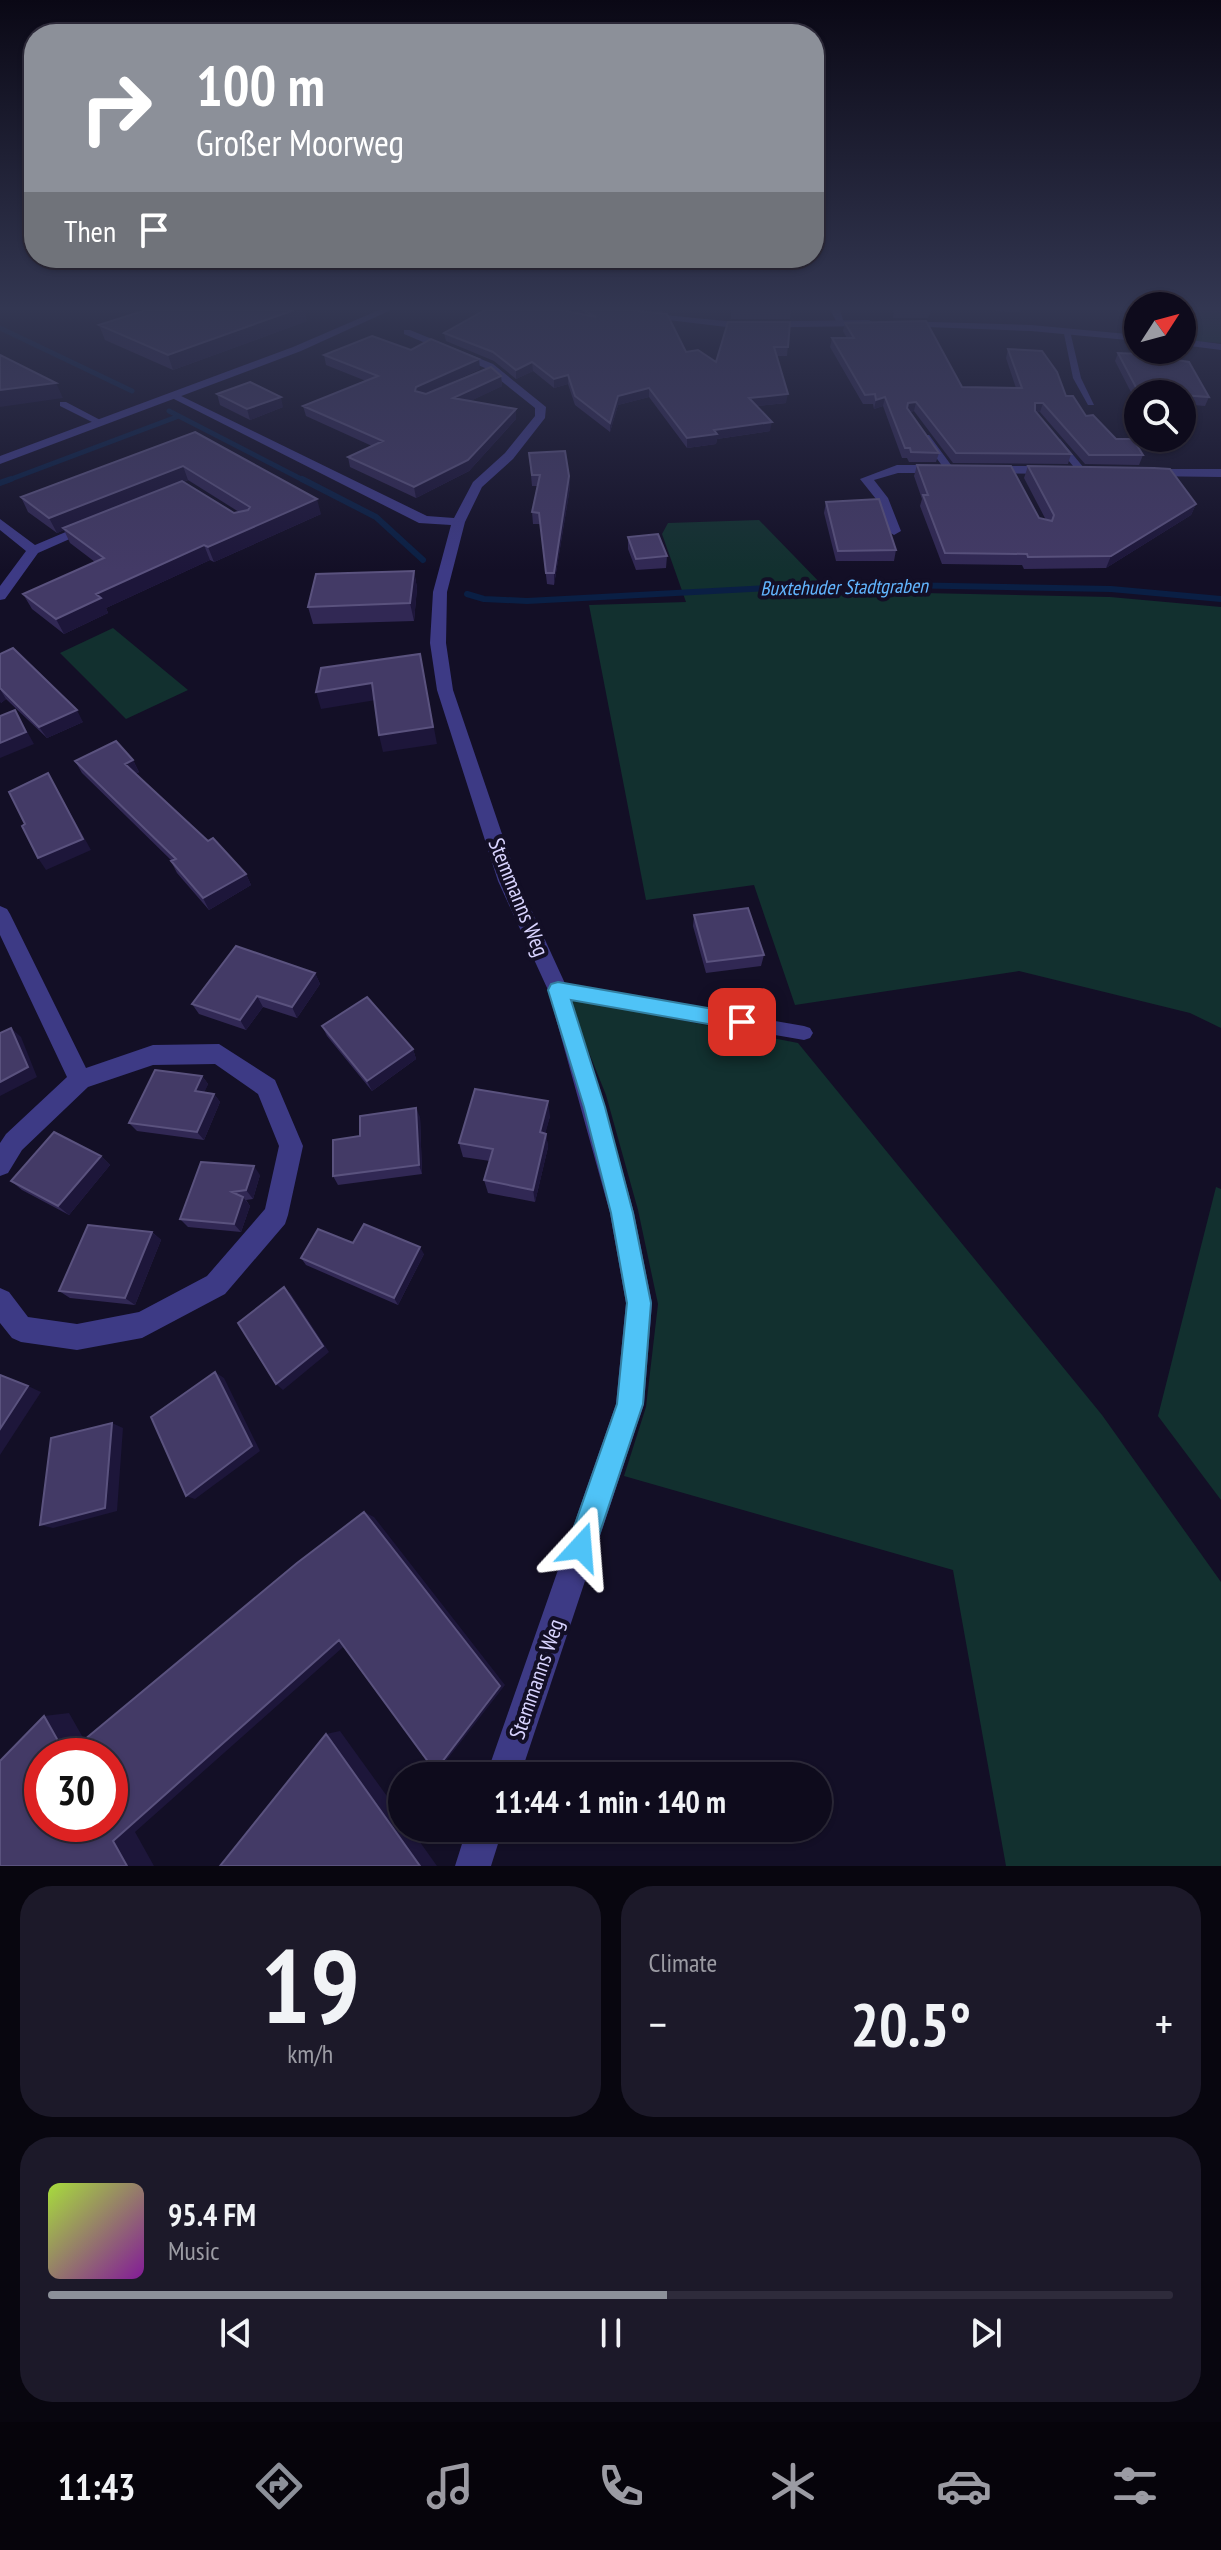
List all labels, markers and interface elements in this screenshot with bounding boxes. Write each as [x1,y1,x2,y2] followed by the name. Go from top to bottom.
[196,49,325,121] text: 100 m
[64,56,168,160] icon: right
[196,119,404,166] text: Großer Moorweg
[132,208,176,252] icon: arrive
[64,211,116,250] text: Then
[1124,292,1196,364] north arrow
[1124,292,1196,452] map controls
[1124,380,1196,452] button: search
[760,573,929,601] water label: Buxtehuder Stadtgraben
[483,834,555,960] street label: Stemmanns Weg
[708,988,776,1056] pin
[720,1000,764,1044] icon: arrive
[539,1505,623,1589] position arrow
[502,1615,570,1743] street label: Stemmanns Weg
[24,1738,128,1842] speed limit sign: 30
[494,1782,726,1821] text: 11:44 · 1 min · 140 m
[261,1917,360,2052] text: 19
[649,1946,717,1979] text: Climate
[850,1985,971,2063] text: 20.5°
[649,1995,667,2052] text: −
[1155,1995,1173,2052] text: +
[287,2037,333,2070] text: km/h
[168,2195,256,2234] text: 95.4 FM
[168,2234,220,2267] text: Music
[214,2311,258,2355] icon: previous
[589,2311,633,2355] icon: pause
[964,2311,1008,2355] icon: next
[251,2458,307,2514] icon: directions
[422,2458,478,2514] icon: music
[593,2458,649,2514] icon: phone
[765,2458,821,2514] icon: climate
[936,2458,992,2514] icon: car
[1107,2458,1163,2514] icon: filters
[58,2463,136,2510] text: 11:43

